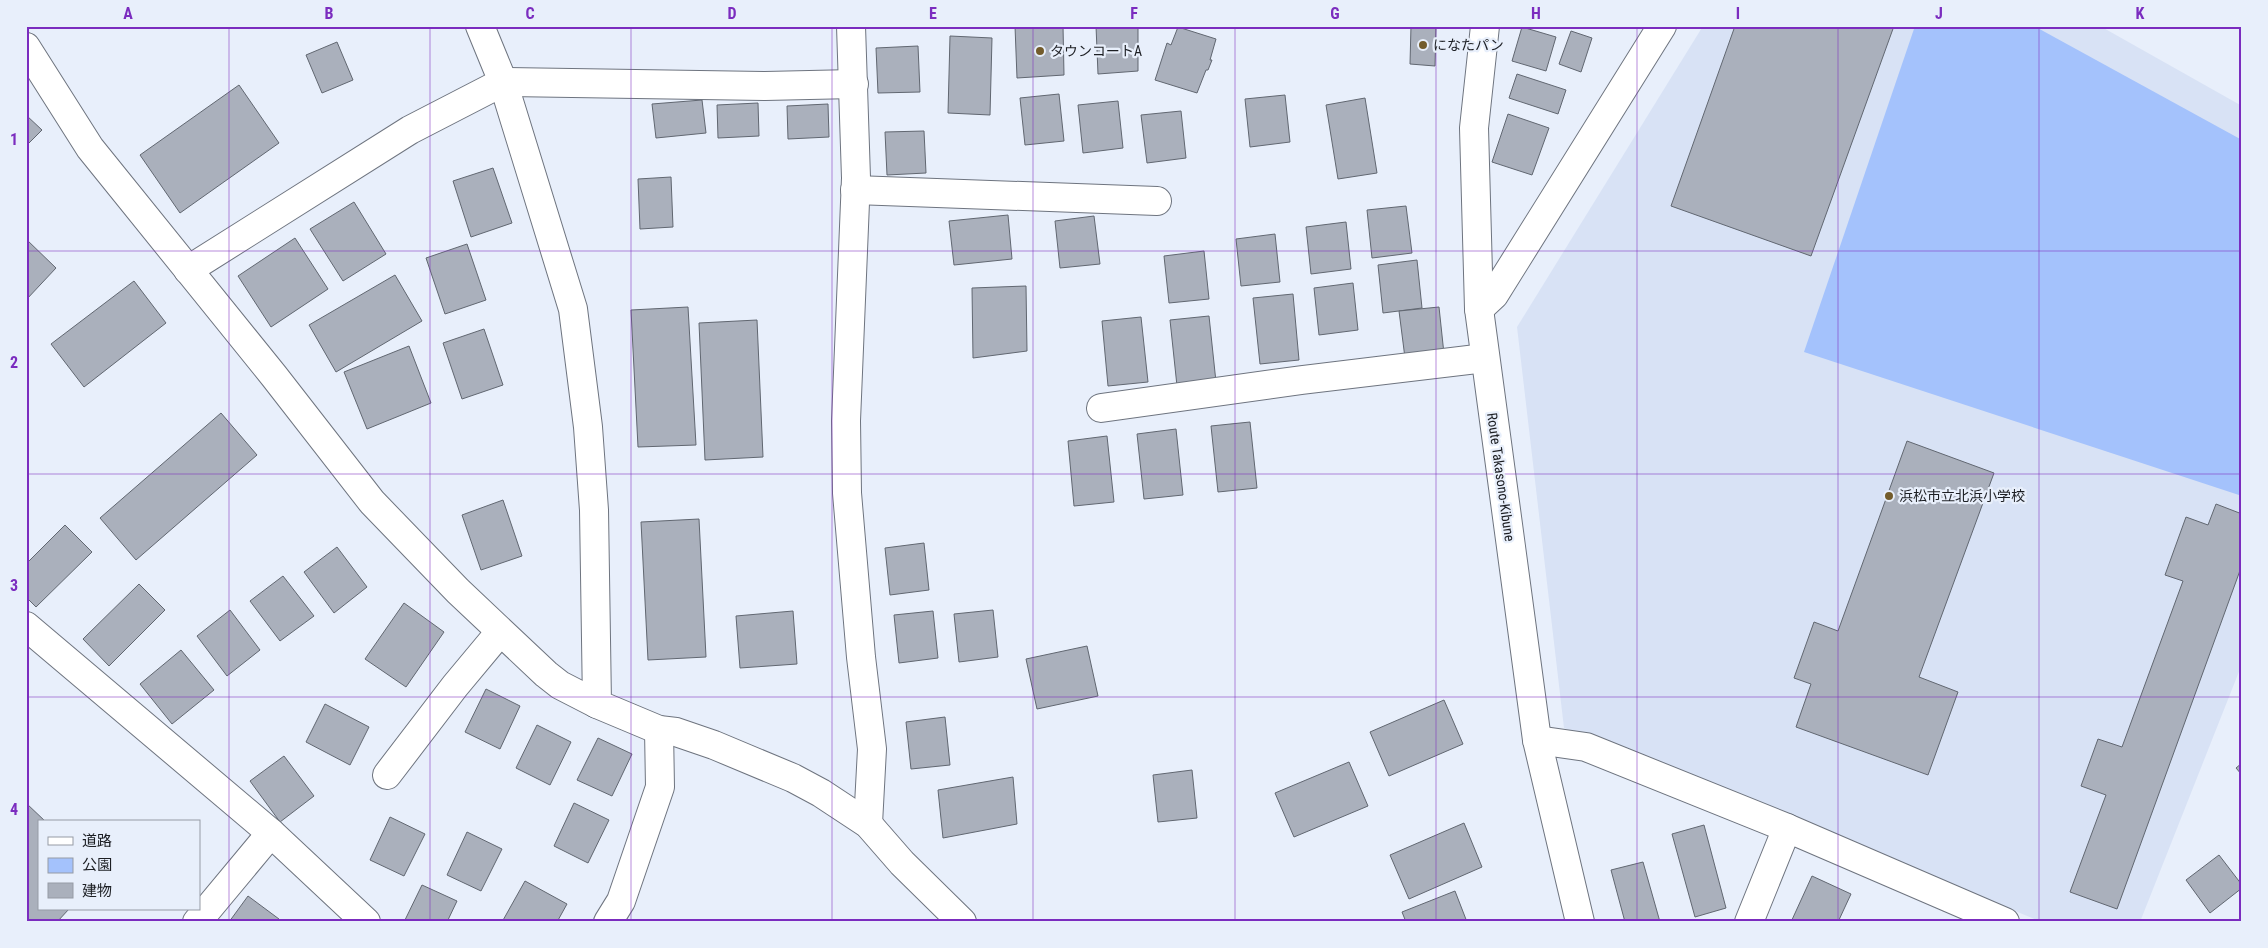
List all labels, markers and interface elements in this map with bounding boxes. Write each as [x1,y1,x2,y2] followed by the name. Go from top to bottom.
[123,4,133,23] text: A
[325,4,334,23] text: B
[525,4,535,23] text: C
[727,4,737,23] text: D
[929,4,937,23] text: E
[1130,4,1138,23] text: F
[1330,4,1340,23] text: G
[1531,4,1541,23] text: H
[1736,4,1740,23] text: I
[1935,4,1943,23] text: J
[2136,4,2145,23] text: K
[1433,37,1504,53] place label: になたパン
[1417,39,1429,51] marker: になたパン
[1050,43,1142,59] place label: タウンコートA
[1034,45,1046,57] marker: タウンコートA
[10,130,18,149] text: 1
[10,353,18,372] text: 2
[1484,412,1518,543] street label: Route Takasono-Kibune
[1899,488,2025,504] place label: 浜松市立北浜小学校
[1883,490,1895,502] marker: 浜松市立北浜小学校
[10,576,18,595] text: 3
[10,800,18,819] text: 4
[38,820,200,910] legend
[82,832,112,850] text: 道路
[82,856,112,874] text: 公園
[82,882,112,900] text: 建物

